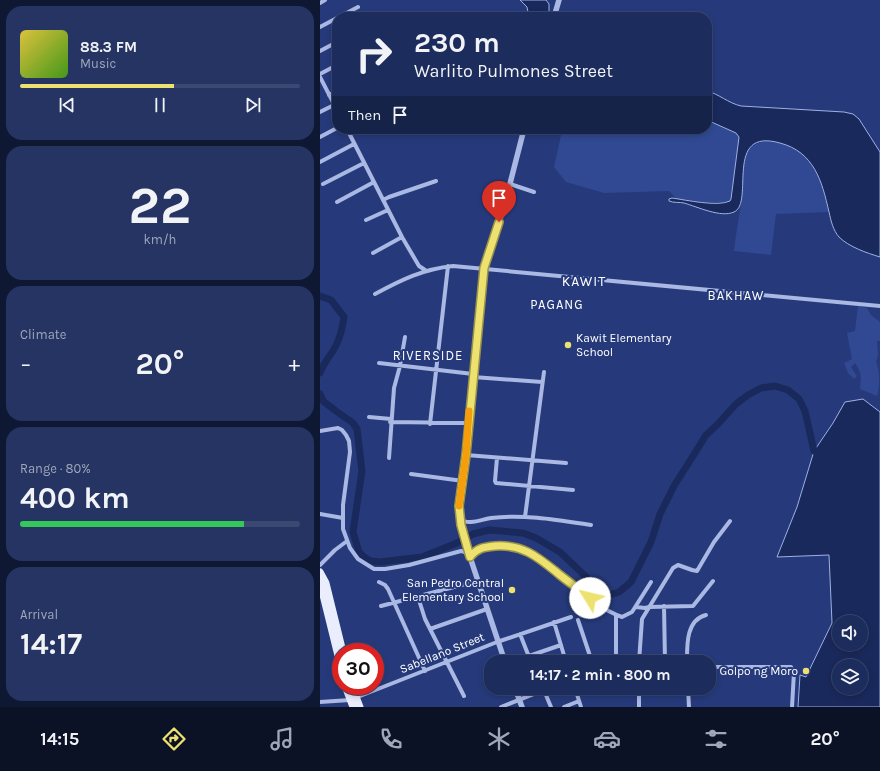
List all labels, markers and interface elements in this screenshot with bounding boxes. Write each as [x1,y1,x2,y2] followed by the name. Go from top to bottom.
[414,26,500,59] text: 230 m
[348,28,400,80] icon: right
[80,38,137,56] text: 88.3 FM
[80,56,116,71] text: Music
[414,60,613,82] text: Warlito Pulmones Street
[56,94,78,116] icon: previous
[149,94,171,116] icon: pause
[242,94,264,116] icon: next
[389,104,411,126] icon: arrive
[348,106,381,124] text: Then
[129,175,191,236] text: 22
[482,181,516,222] pin
[488,187,510,209] icon: arrive
[144,232,176,247] text: km/h
[562,273,606,290] district label: KAWIT
[708,288,764,303] district label: BAKHAW
[530,297,584,312] district label: PAGANG
[20,327,66,342] text: Climate
[576,331,672,359] place label: Kawit Elementary School
[563,340,573,350] marker: Kawit Elementary School
[136,346,184,382] text: 20°
[393,348,463,363] district label: RIVERSIDE
[20,351,32,377] text: −
[288,351,300,377] text: +
[20,461,91,476] text: Range · 80%
[20,480,130,516] text: 400 km
[402,576,504,604] place label: San Pedro Central Elementary School
[569,577,611,619] position arrow
[507,585,517,595] marker: San Pedro Central Elementary School
[20,607,58,622] text: Arrival
[832,615,868,695] map controls
[832,615,868,651] button: sound
[20,626,82,662] text: 14:17
[398,629,487,676] street label: Sabellano Street
[332,643,384,695] speed limit sign: 30
[832,659,868,695] button: layers
[719,664,798,678] place label: Golpo ng Moro
[530,666,670,684] text: 14:17 · 2 min · 800 m
[801,666,811,676] marker: Golpo ng Moro
[160,725,188,753] icon: directions
[268,725,296,753] icon: music
[377,725,405,753] icon: phone
[485,725,513,753] icon: climate
[593,725,621,753] icon: car
[702,725,730,753] icon: filters
[40,728,79,750] text: 14:15
[810,728,840,750] text: 20°

